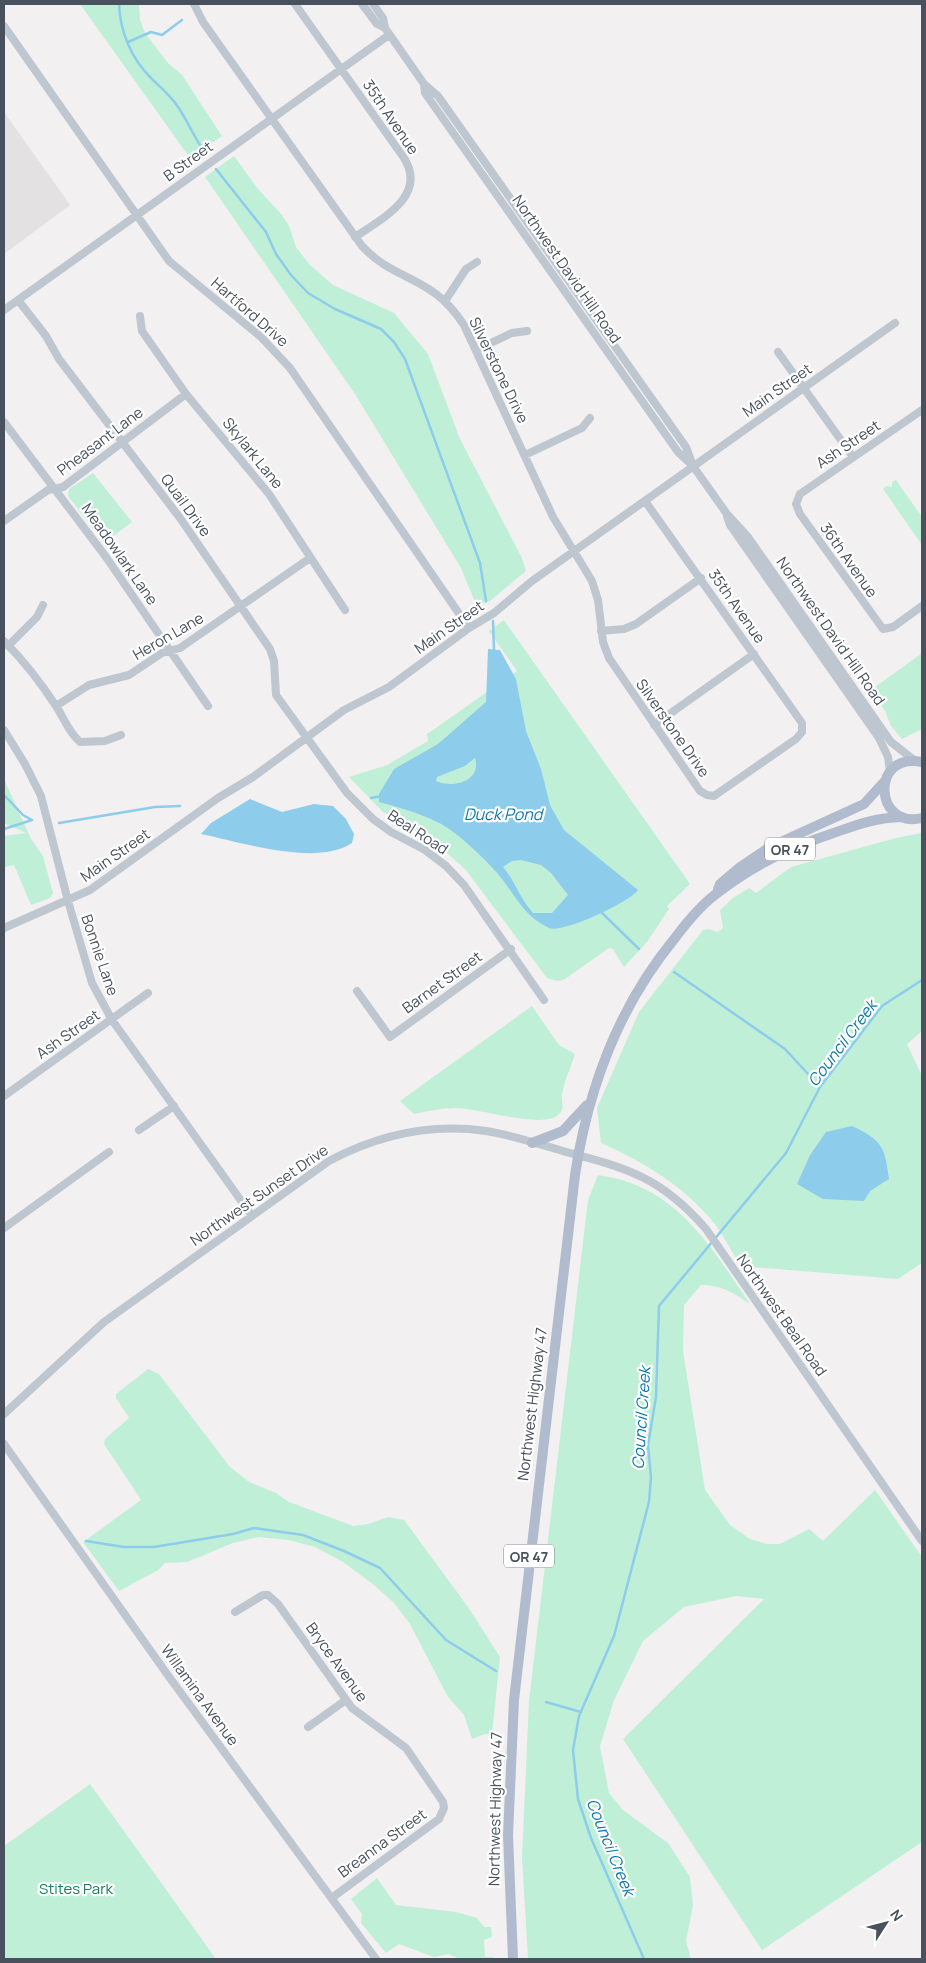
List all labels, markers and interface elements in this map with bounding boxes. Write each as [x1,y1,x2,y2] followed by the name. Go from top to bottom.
[358,75,424,159] street label: 35th Avenue
[159,136,217,186] street label: B Street
[508,191,626,347] street label: Northwest David Hill Road
[207,273,293,352] street label: Hartford Drive
[464,313,534,427] street label: Silverstone Drive
[738,358,816,422] street label: Main Street
[53,402,147,480] street label: Pheasant Lane
[218,413,288,493] street label: Skylark Lane
[812,415,884,473] street label: Ash Street
[156,469,216,541] street label: Quail Drive
[77,499,163,609] street label: Meadowlark Lane
[815,518,883,602] street label: 36th Avenue
[772,553,890,709] street label: Northwest David Hill Road
[704,565,770,648] street label: 35th Avenue
[410,595,488,659] street label: Main Street
[129,607,208,665] street label: Heron Lane
[631,675,715,782] street label: Silverstone Drive
[464,803,545,825] water label: Duck Pond
[384,805,452,859] street label: Beal Road
[76,823,154,887] street label: Main Street
[765,838,815,861] road number: OR 47
[76,912,124,999] street label: Bonnie Lane
[398,946,486,1018] street label: Barnet Street
[802,994,883,1091] water label: Council Creek
[32,1004,104,1064] street label: Ash Street
[186,1139,332,1251] street label: Northwest Sunset Drive
[732,1250,832,1380] street label: Northwest Beal Road
[512,1326,552,1482] street label: Northwest Highway 47
[626,1364,656,1470] water label: Council Creek
[504,1544,554,1568] road number: OR 47
[301,1618,373,1706] street label: Bryce Avenue
[156,1640,244,1750] street label: Willamina Avenue
[483,1732,507,1886] street label: Northwest Highway 47
[582,1795,641,1901] water label: Council Creek
[334,1804,430,1882] street label: Breanna Street
[39,1878,114,1899] park label: Stites Park
[861,1898,911,1948] north arrow
[886,1905,908,1925] text: N

